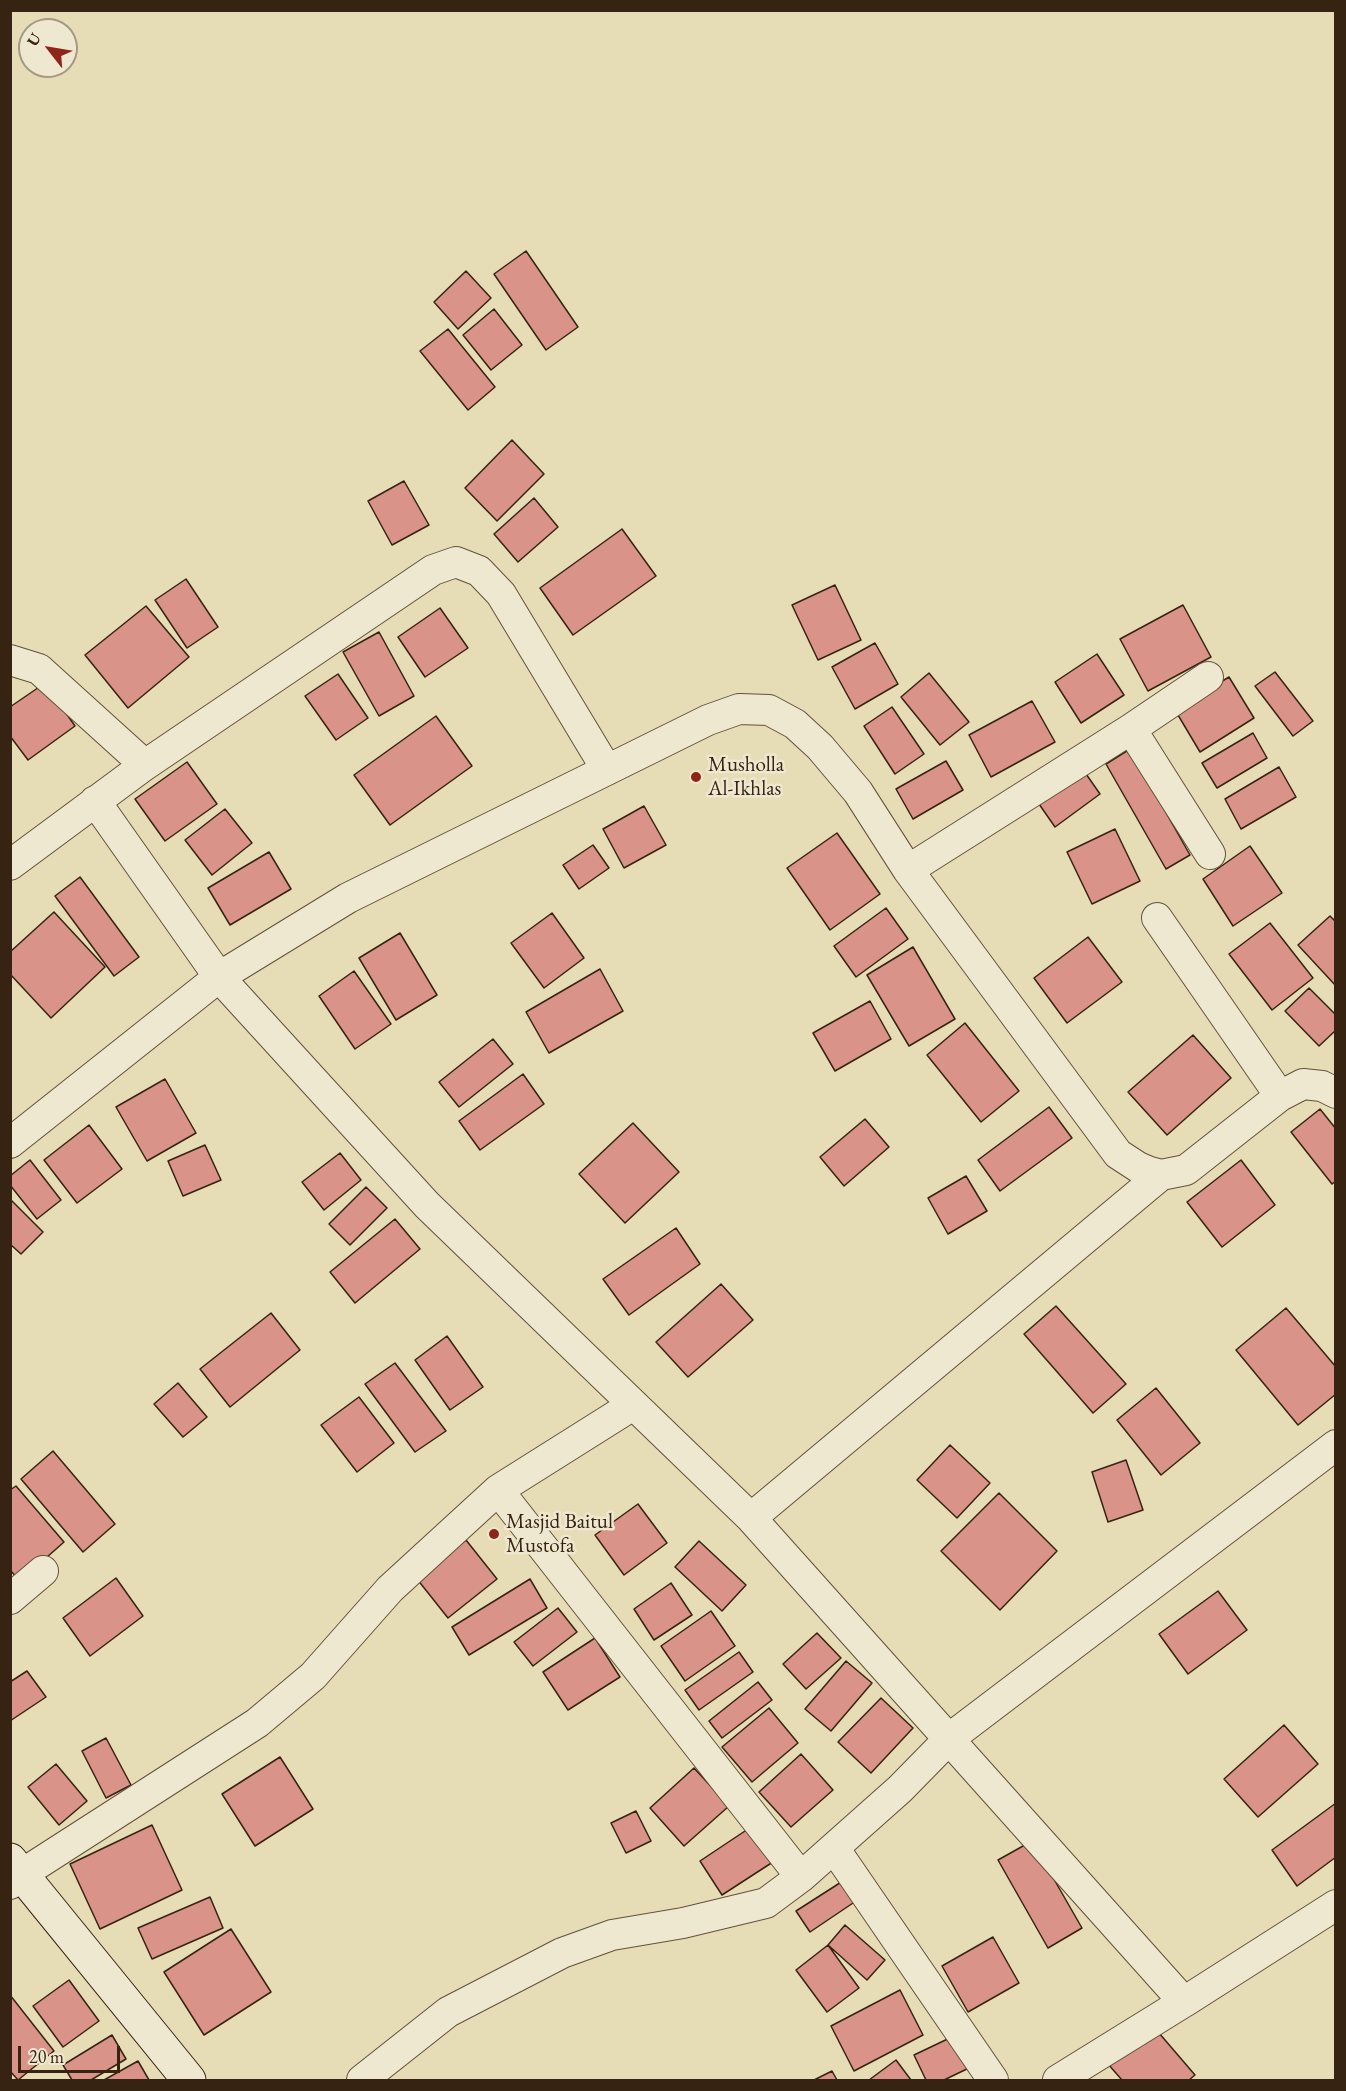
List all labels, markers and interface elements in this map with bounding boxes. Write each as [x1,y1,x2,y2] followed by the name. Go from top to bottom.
[18,18,78,78] north arrow
[22,29,46,50] text: U
[708,752,784,802] place label: Musholla Al-Ikhlas
[689,770,703,784] marker: Musholla Al-Ikhlas
[506,1509,613,1559] place label: Masjid Baitul Mustofa
[487,1527,501,1541] marker: Masjid Baitul Mustofa
[21,2034,123,2072] scale bar
[29,2045,64,2068] text: 20 m

